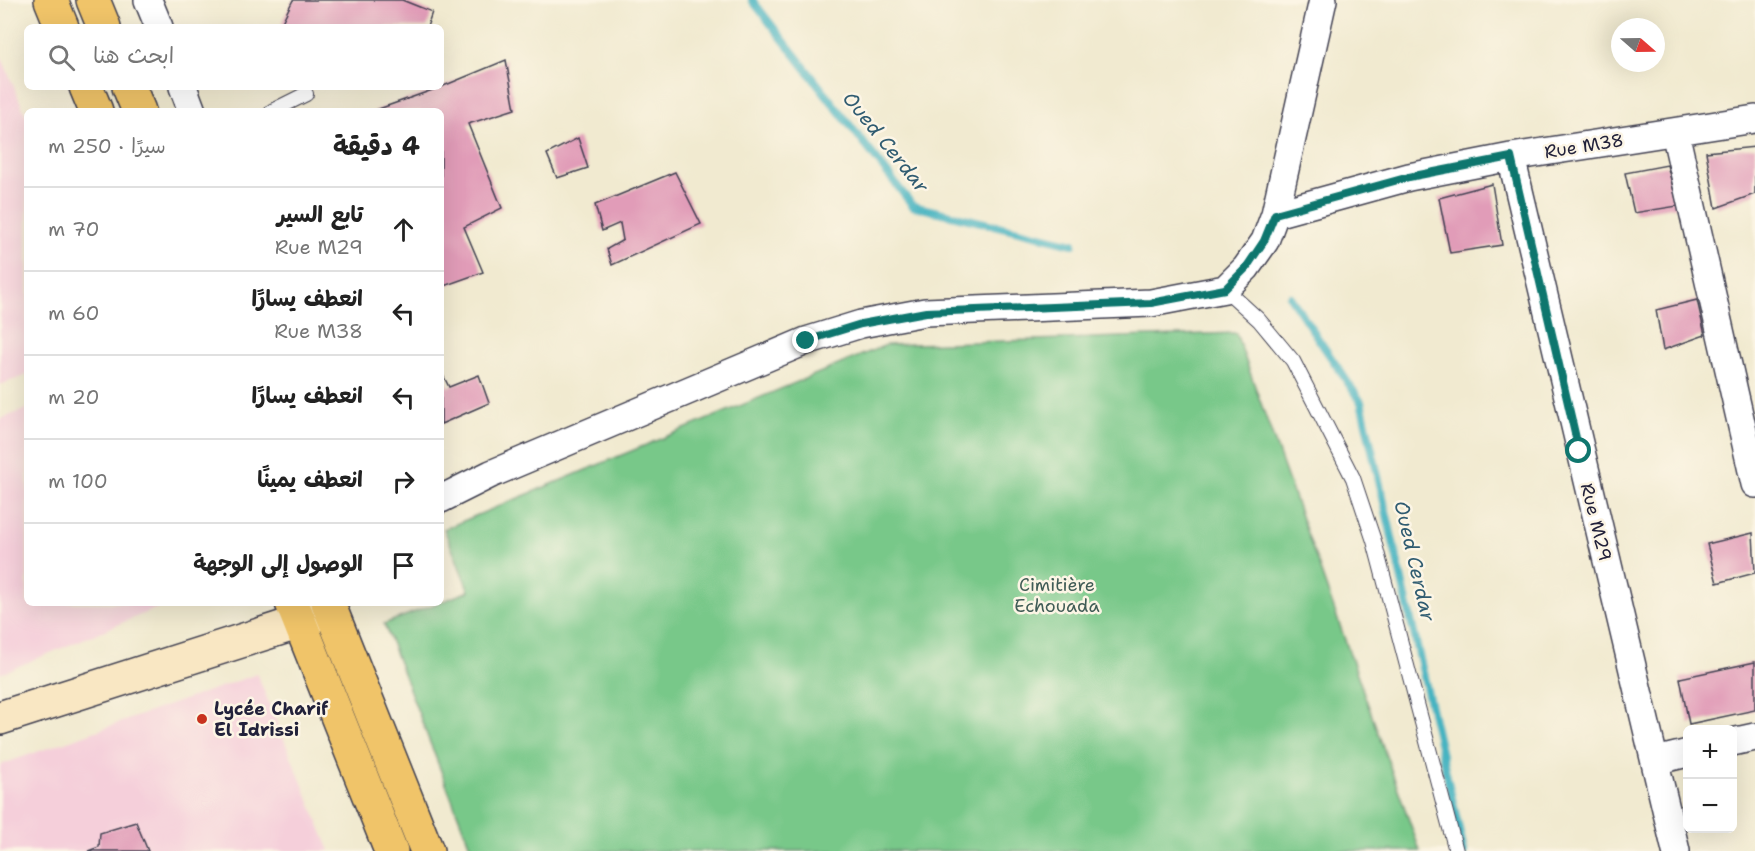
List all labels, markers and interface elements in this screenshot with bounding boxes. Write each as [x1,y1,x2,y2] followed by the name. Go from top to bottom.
[1611,18,1665,72] north arrow
[24,24,444,90] search box
[45,41,78,74] icon: search
[93,41,174,70] text: ابحث هنا
[837,86,935,198] water label: Oued Cerdar
[333,128,420,163] text: 4 دقيقة
[1543,128,1625,164] street label: Rue M38
[48,133,166,159] text: سيرًا · 250 m
[277,200,363,229] text: تابع السير
[387,213,420,246] icon: ahead
[48,216,100,242] text: 70 m
[275,234,363,260] text: Rue M29
[251,284,363,313] text: انعطف يسارًا
[387,297,420,330] icon: left
[48,300,100,326] text: 60 m
[274,318,363,344] text: Rue M38
[792,327,818,353] route end
[251,381,363,410] text: انعطف يسارًا
[387,381,420,414] icon: left
[48,384,99,410] text: 20 m
[1565,437,1591,463] route start
[257,465,363,494] text: انعطف يمينًا
[387,465,420,498] icon: right
[48,468,108,494] text: 100 m
[1575,481,1617,563] street label: Rue M29
[1388,498,1442,624] water label: Oued Cerdar
[193,549,363,578] text: الوصول إلى الوجهة
[387,549,420,582] icon: arrive
[1014,573,1100,618] park label: Cimitière Echouada
[214,697,329,742] place label: Lycée Charif El Idrissi
[195,712,209,726] marker: Lycée Charif El Idrissi
[1683,725,1737,833] map controls
[1683,725,1737,779] button: +
[1683,779,1737,833] button: −

